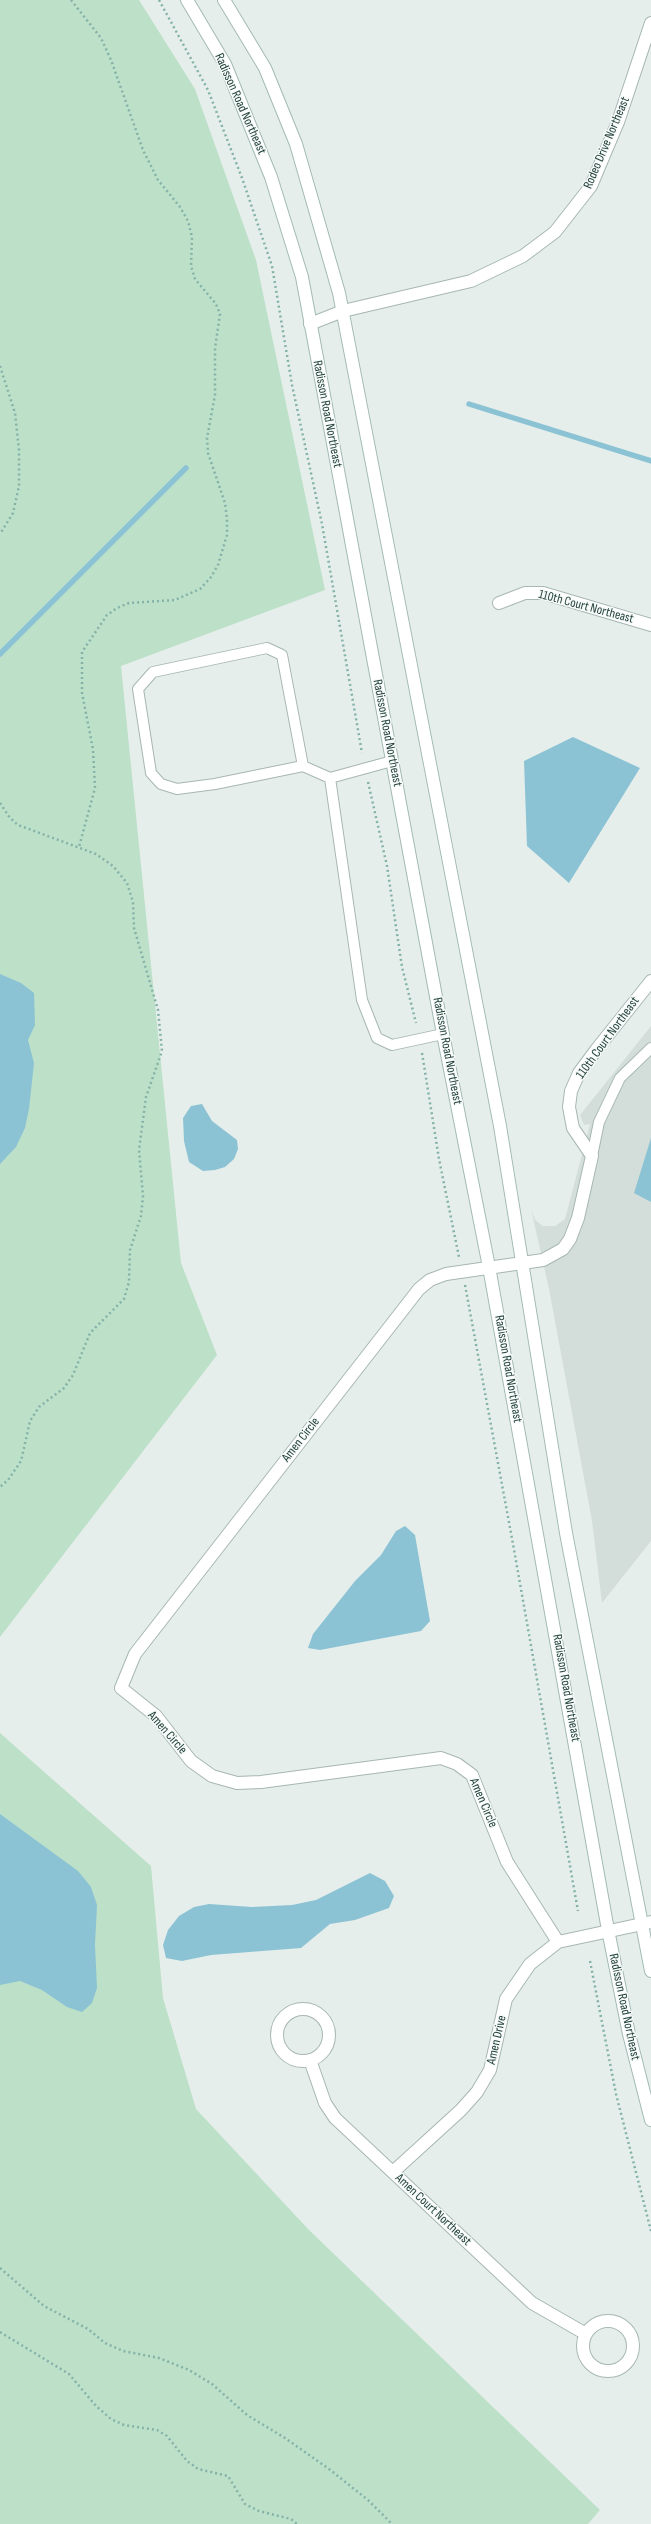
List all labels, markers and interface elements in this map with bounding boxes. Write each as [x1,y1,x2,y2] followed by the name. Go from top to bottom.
[211,51,269,157] street label: Radisson Road Northeast
[581,95,633,191] street label: Rodeo Drive Northeast
[309,359,345,469] street label: Radisson Road Northeast
[537,587,635,627] street label: 110th Court Northeast
[369,678,405,788] street label: Radisson Road Northeast
[573,994,643,1082] street label: 110th Court Northeast
[429,996,465,1106] street label: Radisson Road Northeast
[491,1314,525,1424] street label: Radisson Road Northeast
[279,1415,323,1465] street label: Amen Circle
[549,1633,583,1743] street label: Radisson Road Northeast
[144,1708,190,1758] street label: Amen Circle
[466,1776,500,1830] street label: Amen Circle
[605,1952,643,2062] street label: Radisson Road Northeast
[484,2014,510,2066] street label: Amen Drive
[392,2171,474,2249] street label: Amen Court Northeast

